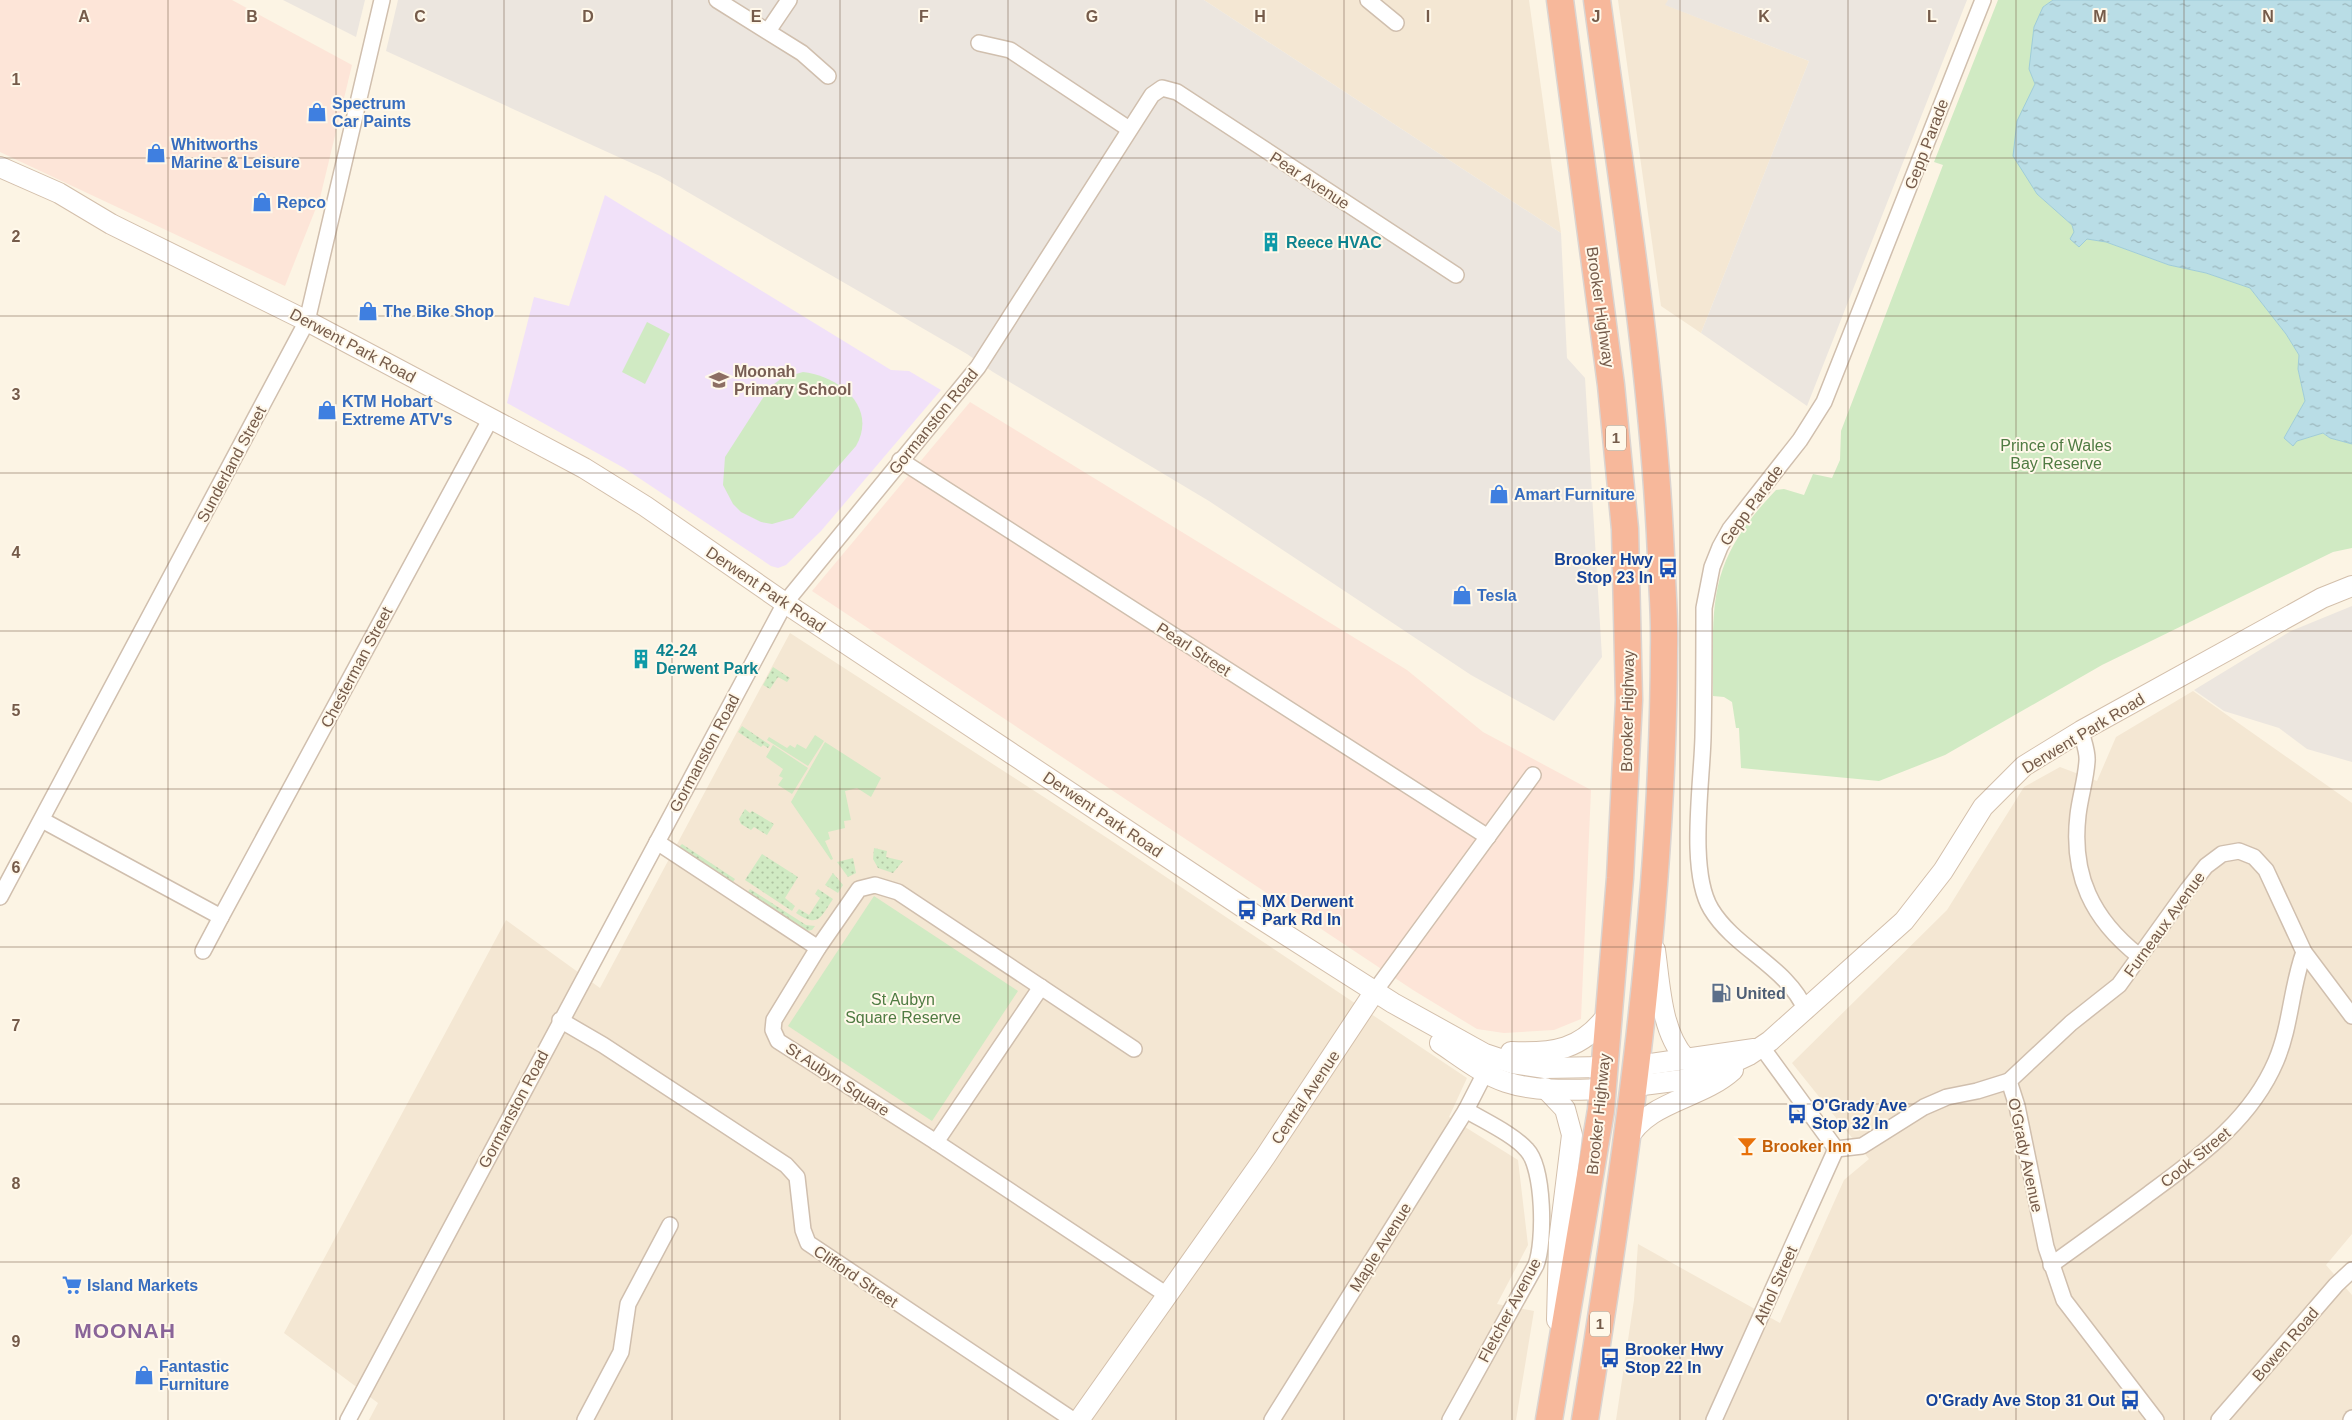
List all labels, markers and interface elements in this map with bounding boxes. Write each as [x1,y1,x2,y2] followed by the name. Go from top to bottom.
[78,8,90,25] text: A
[246,8,258,25] text: B
[414,8,426,25] text: C
[582,8,594,25] text: D
[751,8,762,25] text: E
[919,8,929,25] text: F
[1086,8,1098,25] text: G
[1254,8,1266,25] text: H
[1426,8,1430,25] text: I
[1592,8,1600,25] text: J
[1758,8,1770,25] text: K
[1927,8,1937,25] text: L
[2093,8,2107,25] text: M
[2262,8,2274,25] text: N
[12,71,21,88] text: 1
[332,95,411,130] place label: Spectrum Car Paints
[1901,97,1951,192] street label: Gepp Parade
[306,101,328,123] shop icon: Spectrum Car Paints
[171,136,300,171] place label: Whitworths Marine & Leisure
[145,142,167,164] shop icon: Whitworths Marine & Leisure
[1267,148,1353,212] street label: Pear Avenue
[251,191,273,213] shop icon: Repco
[277,194,326,211] place label: Repco
[12,228,21,245] text: 2
[1260,231,1282,253] building icon: Reece HVAC
[1286,234,1382,251] place label: Reece HVAC
[1584,246,1617,369] street label: Brooker Highway
[357,300,379,322] shop icon: The Bike Shop
[383,303,494,320] place label: The Bike Shop
[287,305,418,386] street label: Derwent Park Road
[734,363,851,398] place label: Moonah Primary School
[886,365,981,477] street label: Gormanston Road
[708,369,730,391] school or university icon: Moonah Primary School
[12,386,21,403] text: 3
[342,393,453,428] place label: KTM Hobart Extreme ATV's
[316,399,338,421] shop icon: KTM Hobart Extreme ATV's
[194,403,269,525] street label: Sunderland Street
[1606,426,1626,450] road number: 1
[2000,437,2112,472] park label: Prince of Wales Bay Reserve
[1717,462,1786,549] street label: Gepp Parade
[1488,483,1510,505] shop icon: Amart Furniture
[1514,486,1635,503] place label: Amart Furniture
[703,543,828,635] street label: Derwent Park Road
[12,544,21,561] text: 4
[1554,551,1653,586] place label: Brooker Hwy Stop 23 In
[1657,557,1679,579] bus stop icon: Brooker Hwy Stop 23 In
[1451,584,1473,606] shop icon: Tesla
[1477,587,1517,604] place label: Tesla
[317,603,396,731] street label: Chesterman Street
[1154,619,1234,680] street label: Pearl Street
[656,642,758,677] place label: 42-24 Derwent Park
[630,648,652,670] building icon: 42-24 Derwent Park
[1618,650,1637,772] street label: Brooker Highway
[2019,690,2147,777] street label: Derwent Park Road
[666,692,743,815] street label: Gormanston Road
[12,702,21,719] text: 5
[1040,768,1165,860] street label: Derwent Park Road
[12,859,21,876] text: 6
[2121,869,2208,980] street label: Furneaux Avenue
[1262,893,1354,928] place label: MX Derwent Park Rd In
[1236,899,1258,921] bus stop icon: MX Derwent Park Rd In
[1710,982,1732,1004] fuel station icon: United
[1736,985,1786,1002] place label: United
[845,991,961,1026] park label: St Aubyn Square Reserve
[12,1017,21,1034] text: 7
[783,1040,893,1119] street label: St Aubyn Square
[1268,1047,1343,1147] street label: Central Avenue
[475,1048,552,1171] street label: Gormanston Road
[1584,1053,1613,1176] street label: Brooker Highway
[2005,1096,2046,1214] street label: O'Grady Avenue
[1812,1097,1907,1132] place label: O'Grady Ave Stop 32 In
[1786,1103,1808,1125] bus stop icon: O'Grady Ave Stop 32 In
[2157,1124,2234,1191] street label: Cook Street
[1736,1135,1758,1157] bar icon: Brooker Inn
[1762,1138,1852,1155] place label: Brooker Inn
[12,1175,21,1192] text: 8
[1346,1200,1414,1295] street label: Maple Avenue
[811,1242,901,1311] street label: Clifford Street
[1751,1243,1800,1327] street label: Athol Street
[1475,1255,1544,1365] street label: Fletcher Avenue
[61,1274,83,1296] supermarket icon: Island Markets
[87,1277,198,1294] place label: Island Markets
[2249,1304,2322,1384] street label: Bowen Road
[1590,1312,1610,1336] road number: 1
[74,1319,176,1342] district label: MOONAH
[12,1333,21,1350] text: 9
[1625,1341,1724,1376] place label: Brooker Hwy Stop 22 In
[1599,1347,1621,1369] bus stop icon: Brooker Hwy Stop 22 In
[159,1358,229,1393] place label: Fantastic Furniture
[133,1364,155,1386] shop icon: Fantastic Furniture
[2119,1389,2141,1411] bus stop icon: O'Grady Ave Stop 31 Out
[1926,1392,2116,1409] place label: O'Grady Ave Stop 31 Out

